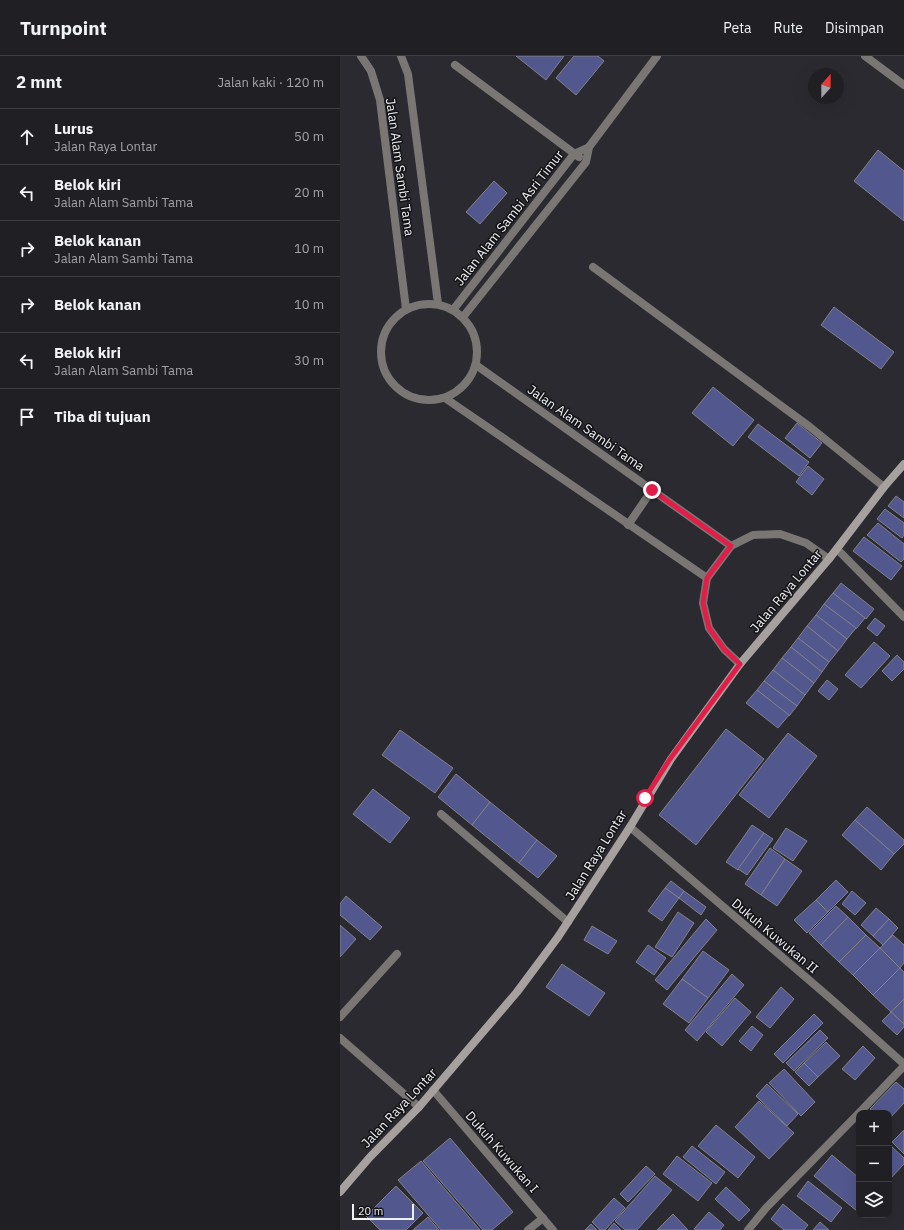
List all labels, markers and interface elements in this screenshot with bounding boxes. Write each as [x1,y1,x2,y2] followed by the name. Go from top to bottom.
[20,16,107,40] text: Turnpoint
[723,19,752,37] text: Peta
[774,19,803,37] text: Rute
[825,19,884,37] text: Disimpan
[808,68,844,104] north arrow
[16,71,62,93] text: 2 mnt
[217,74,324,91] text: Jalan kaki · 120 m
[382,97,418,237] street label: Jalan Alam Sambi Tama
[54,119,93,138] text: Lurus
[16,126,38,148] icon: ahead
[294,128,324,145] text: 50 m
[54,138,157,155] text: Jalan Raya Lontar
[451,147,567,289] street label: Jalan Alam Sambi Asri Timur
[54,175,121,194] text: Belok kiri
[16,182,38,204] icon: left
[294,184,324,201] text: 20 m
[54,194,193,211] text: Jalan Alam Sambi Tama
[54,231,141,250] text: Belok kanan
[16,238,38,260] icon: right
[294,240,324,257] text: 10 m
[54,250,193,267] text: Jalan Alam Sambi Tama
[16,294,38,316] icon: right
[54,295,141,314] text: Belok kanan
[294,296,324,313] text: 10 m
[54,343,121,362] text: Belok kiri
[16,350,38,372] icon: left
[294,352,324,369] text: 30 m
[54,362,193,379] text: Jalan Alam Sambi Tama
[524,381,648,475] street label: Jalan Alam Sambi Tama
[16,406,38,428] icon: arrive
[54,407,151,426] text: Tiba di tujuan
[643,481,661,499] route end
[746,546,826,636] street label: Jalan Raya Lontar
[636,789,654,807] route start
[561,807,631,903] street label: Jalan Raya Lontar
[728,895,822,977] street label: Dukuh Kuwukan II
[358,1064,441,1152] street label: Jalan Raya Lontar
[462,1108,542,1196] street label: Dukuh Kuwukan I
[856,1110,892,1218] map controls
[856,1110,892,1146] button: +
[856,1146,892,1182] button: −
[856,1182,892,1218] button: layers
[352,1202,414,1221] scale bar
[358,1204,383,1218] text: 20 m

